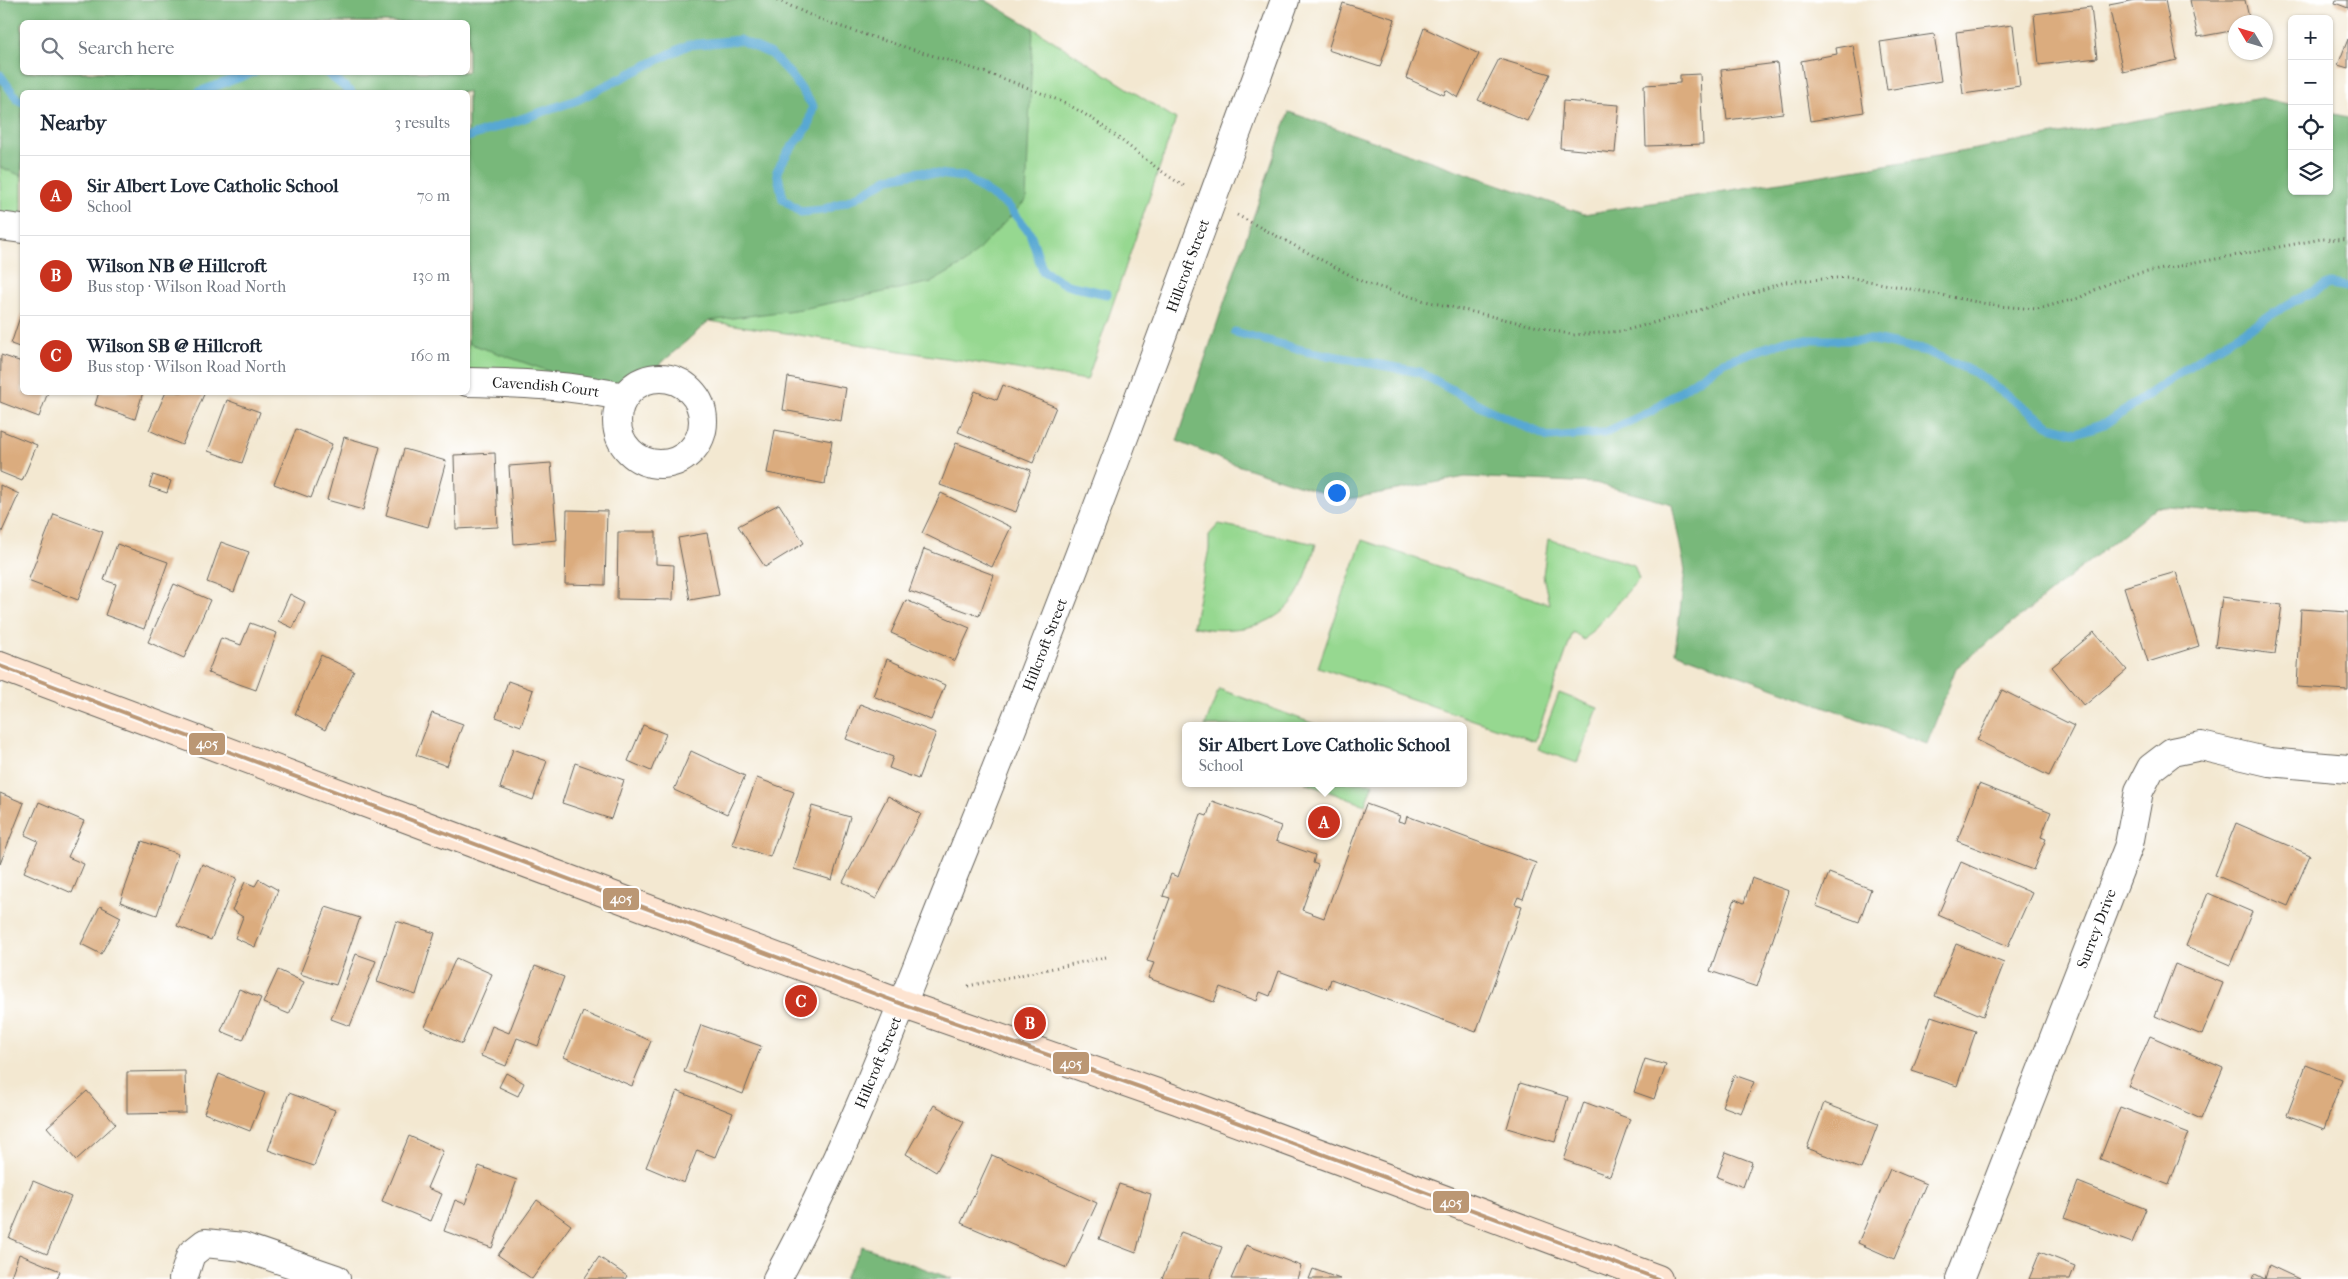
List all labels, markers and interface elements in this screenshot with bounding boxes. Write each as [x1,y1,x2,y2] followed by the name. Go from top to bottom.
[2228,15,2273,60] north arrow
[2288,15,2333,195] map controls
[2288,15,2333,60] button: +
[20,20,470,75] search box
[38,34,66,62] icon: search
[78,37,174,59] text: Search here
[2288,60,2333,105] button: −
[2288,105,2333,150] button: locate
[40,111,106,135] text: Nearby
[394,113,450,132] text: 3 results
[2288,150,2333,195] button: layers
[87,175,338,197] text: Sir Albert Love Catholic School
[51,186,61,205] text: A
[417,186,450,205] text: 70 m
[87,197,132,216] text: School
[1162,216,1213,315] street label: Hillcroft Street
[87,255,267,277] text: Wilson NB @ Hillcroft
[51,266,61,285] text: B
[412,266,450,285] text: 130 m
[87,277,286,296] text: Bus stop · Wilson Road North
[87,335,262,357] text: Wilson SB @ Hillcroft
[51,346,61,365] text: C
[410,346,450,365] text: 160 m
[87,357,286,376] text: Bus stop · Wilson Road North
[492,374,602,401] street label: Cavendish Court
[1324,480,1350,506] your location
[1019,595,1071,694] street label: Hillcroft Street
[1182,722,1467,787] popup
[188,732,226,756] line badge: 405
[1199,734,1450,756] text: Sir Albert Love Catholic School
[195,735,218,752] text: 405
[1199,756,1243,775] text: School
[1308,803,1340,841] pin: A
[2073,886,2120,971] street label: Surrey Drive
[602,887,640,911] line badge: 405
[609,890,632,907] text: 405
[785,982,817,1020] pin: C
[1014,1004,1046,1042] pin: B
[851,1013,905,1111] street label: Hillcroft Street
[1052,1051,1090,1075] line badge: 405
[1059,1055,1082,1072] text: 405
[1432,1190,1470,1214] line badge: 405
[1439,1194,1462,1211] text: 405

